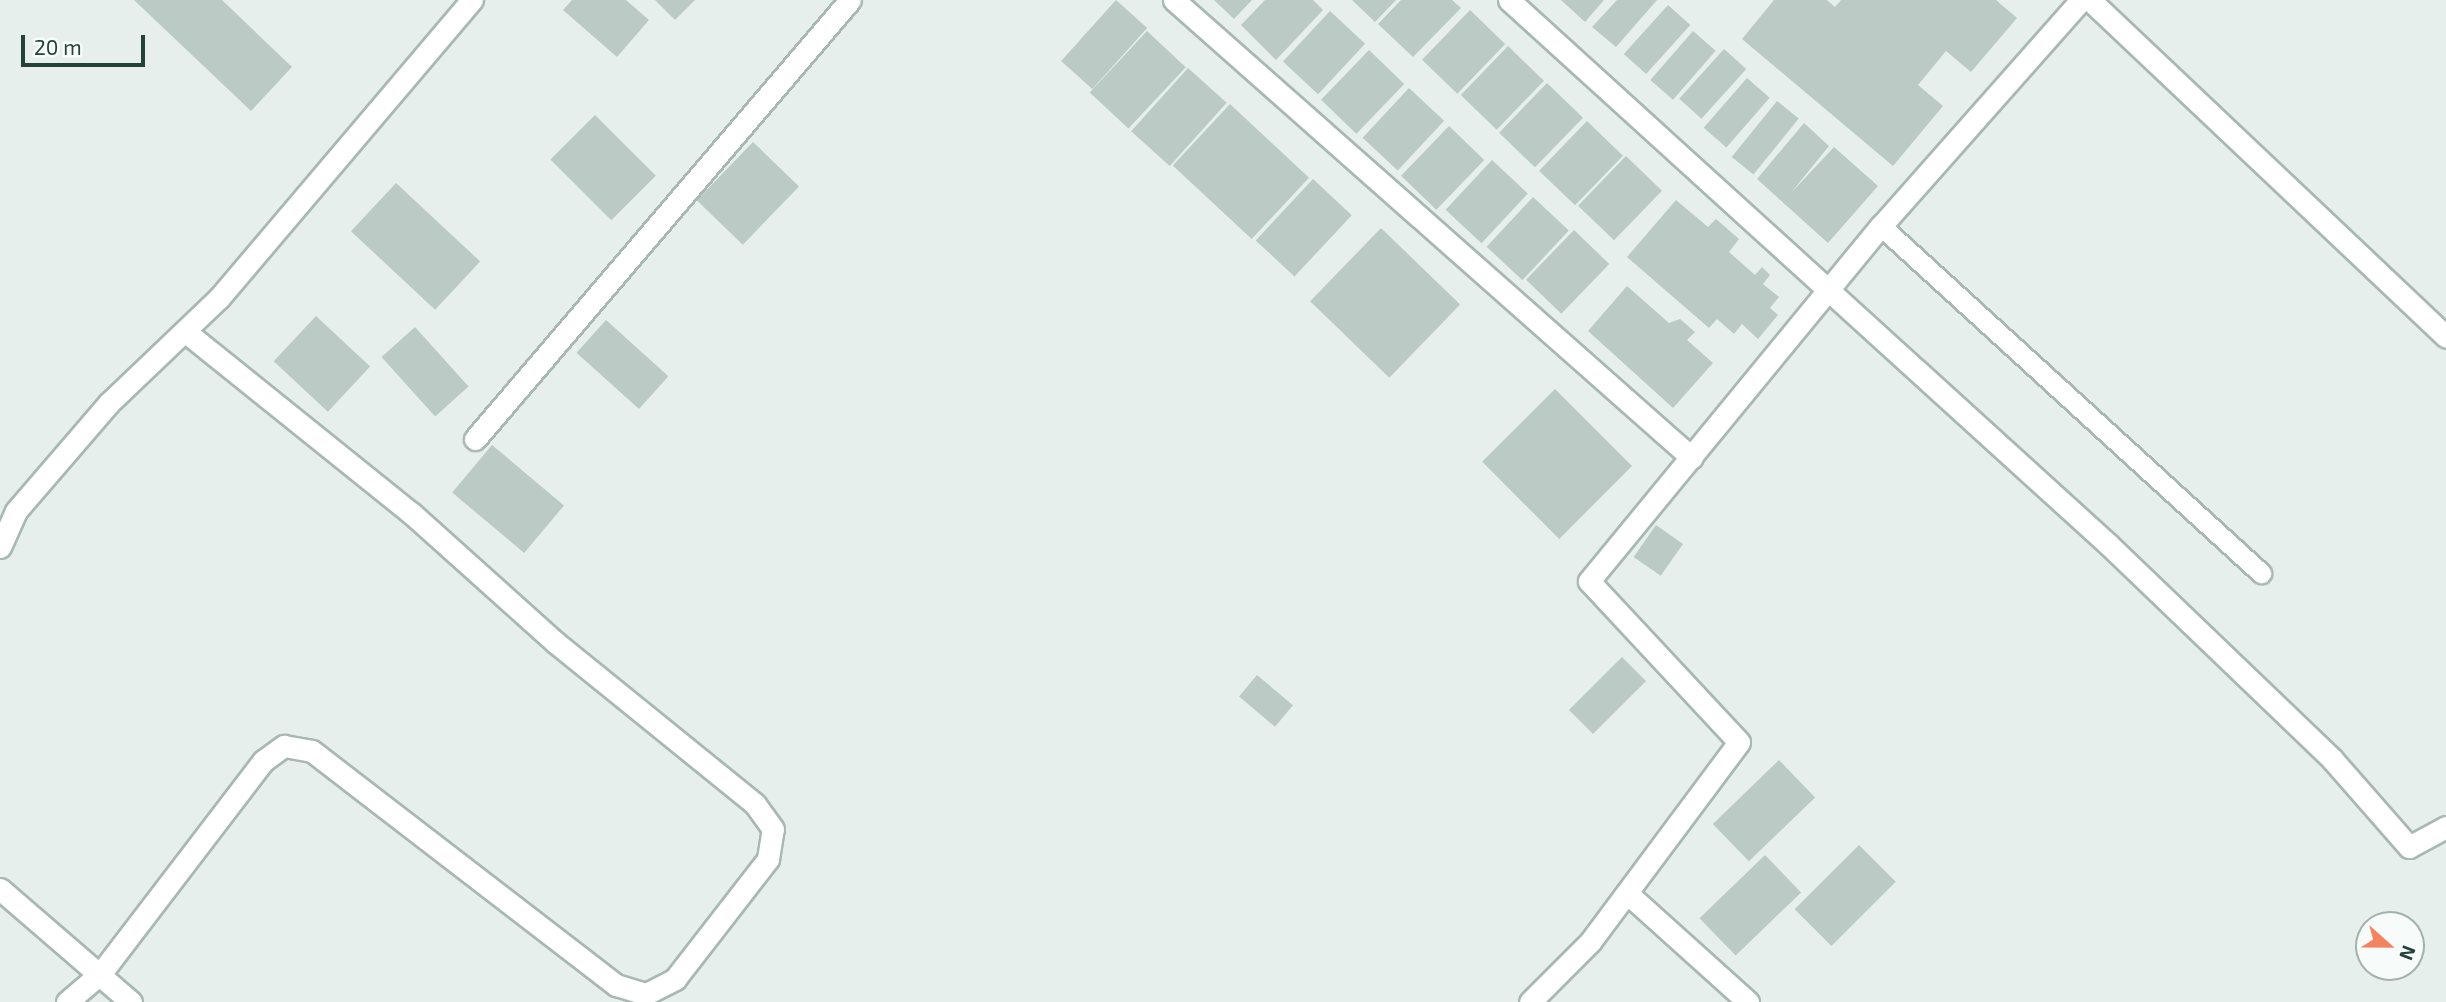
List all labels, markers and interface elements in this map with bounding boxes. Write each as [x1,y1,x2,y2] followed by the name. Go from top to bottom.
[24,21,149,65] scale bar
[34,34,82,59] text: 20 m
[2355,911,2425,981] north arrow
[2395,942,2421,964] text: N

